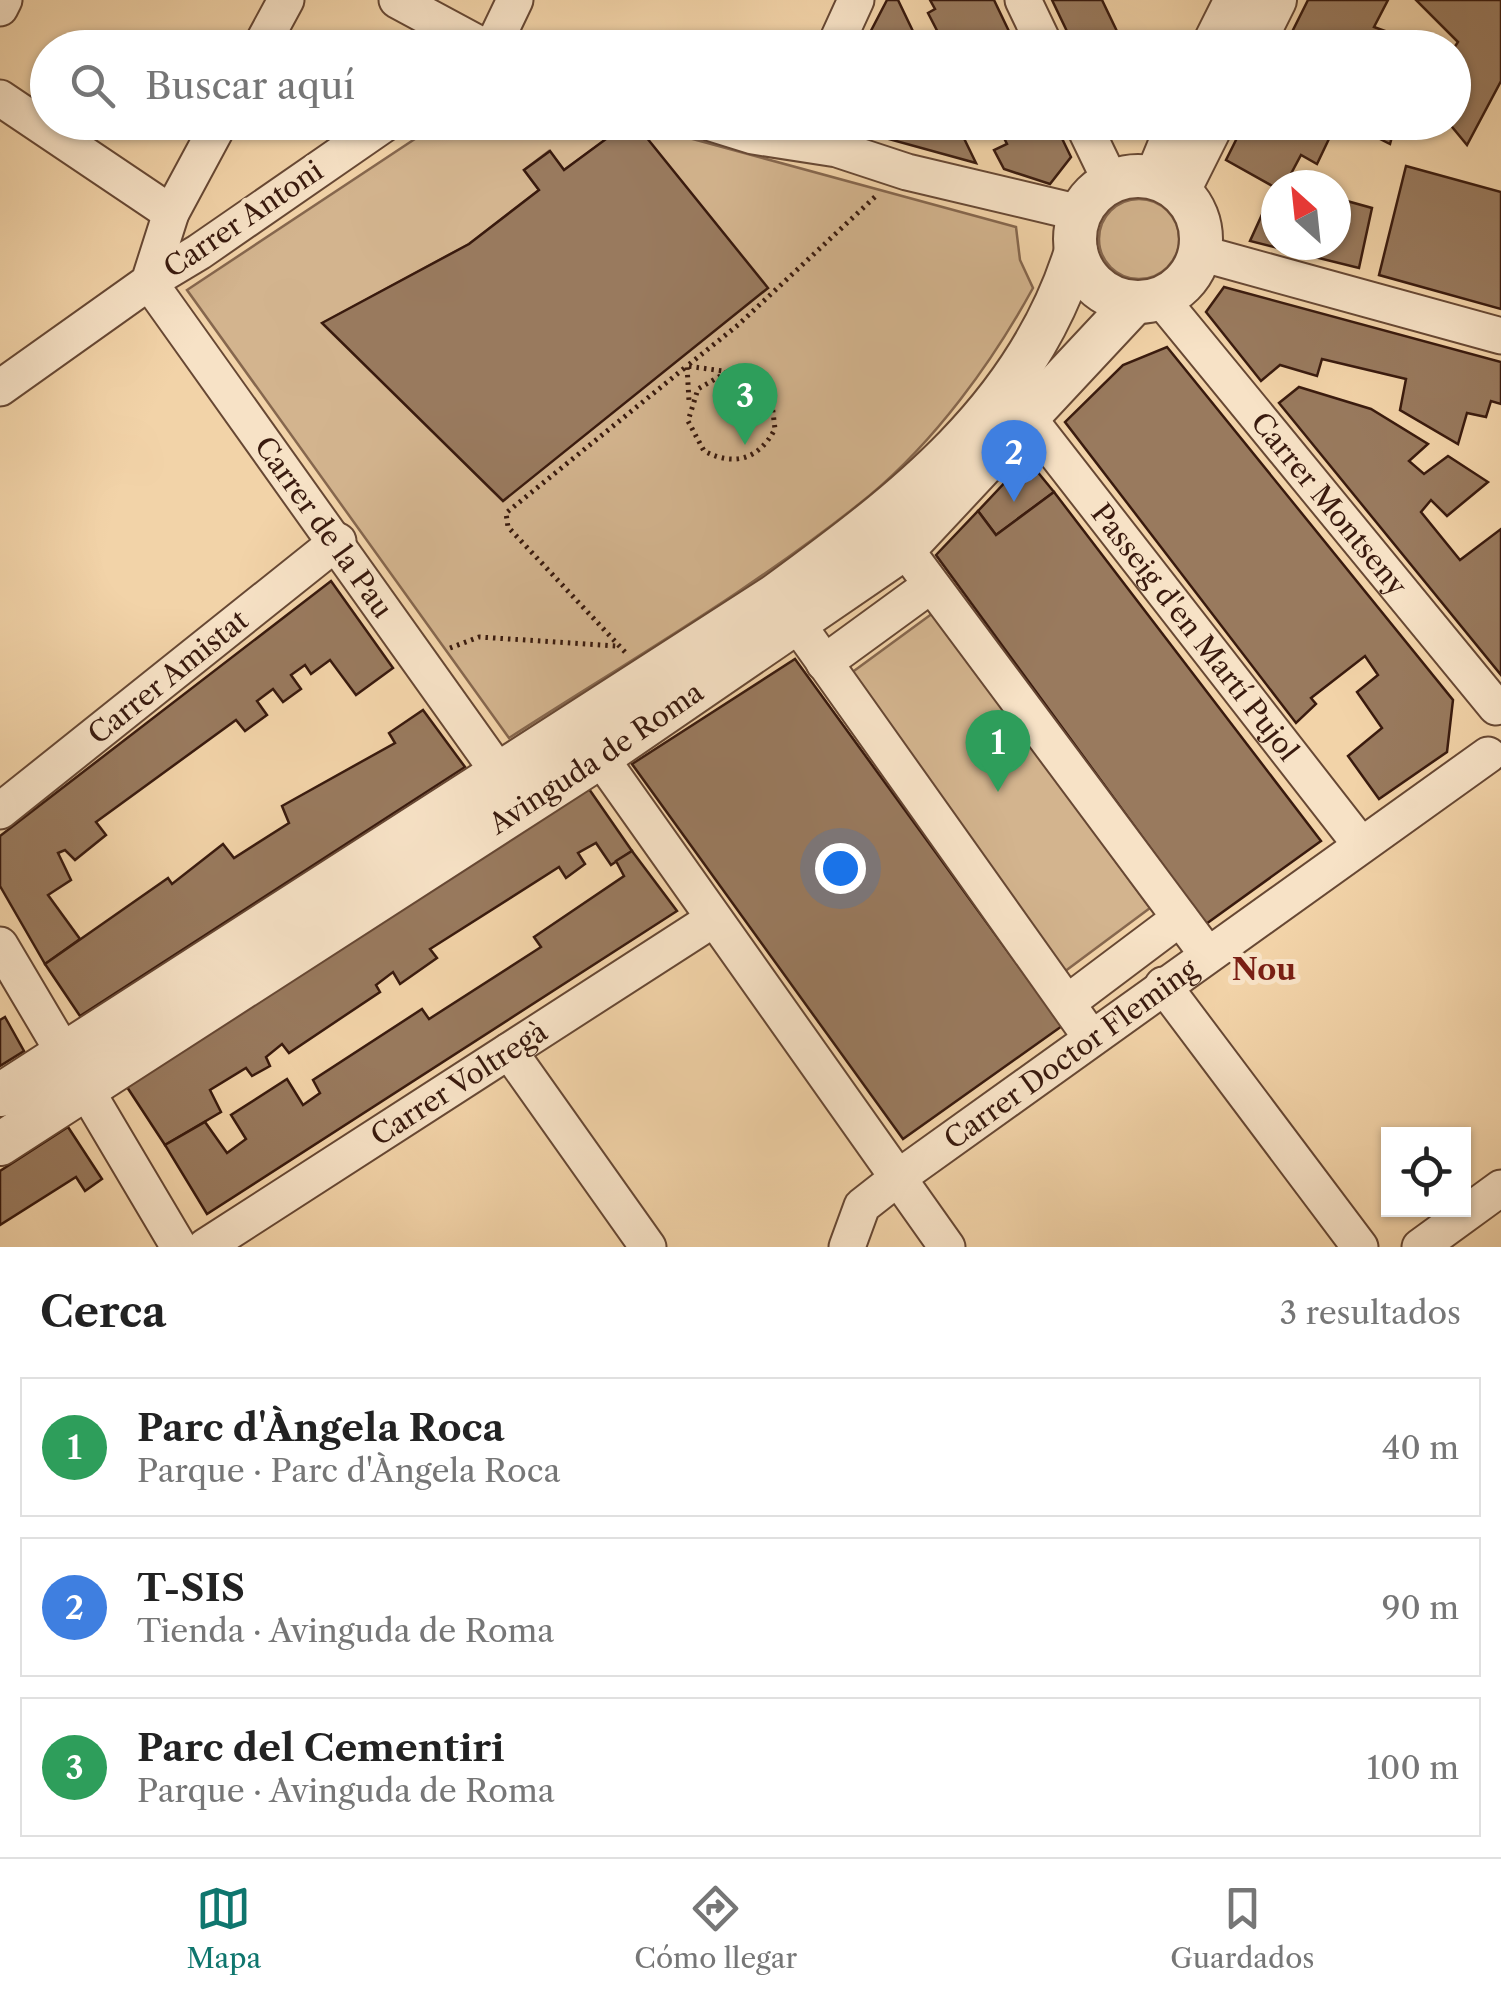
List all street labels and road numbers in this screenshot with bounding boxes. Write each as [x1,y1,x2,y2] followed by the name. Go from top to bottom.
[157,153,329,285] street label: Carrer Antoni
[1244,405,1414,602] street label: Carrer Montseny
[248,430,400,624] street label: Carrer de la Pau
[1084,497,1306,767] street label: Passeig d'en Martí Pujol
[81,603,255,751] street label: Carrer Amistat
[482,675,710,842] street label: Avinguda de Roma
[938,952,1204,1156] street label: Carrer Doctor Fleming
[364,1014,553,1153] street label: Carrer Voltregà

